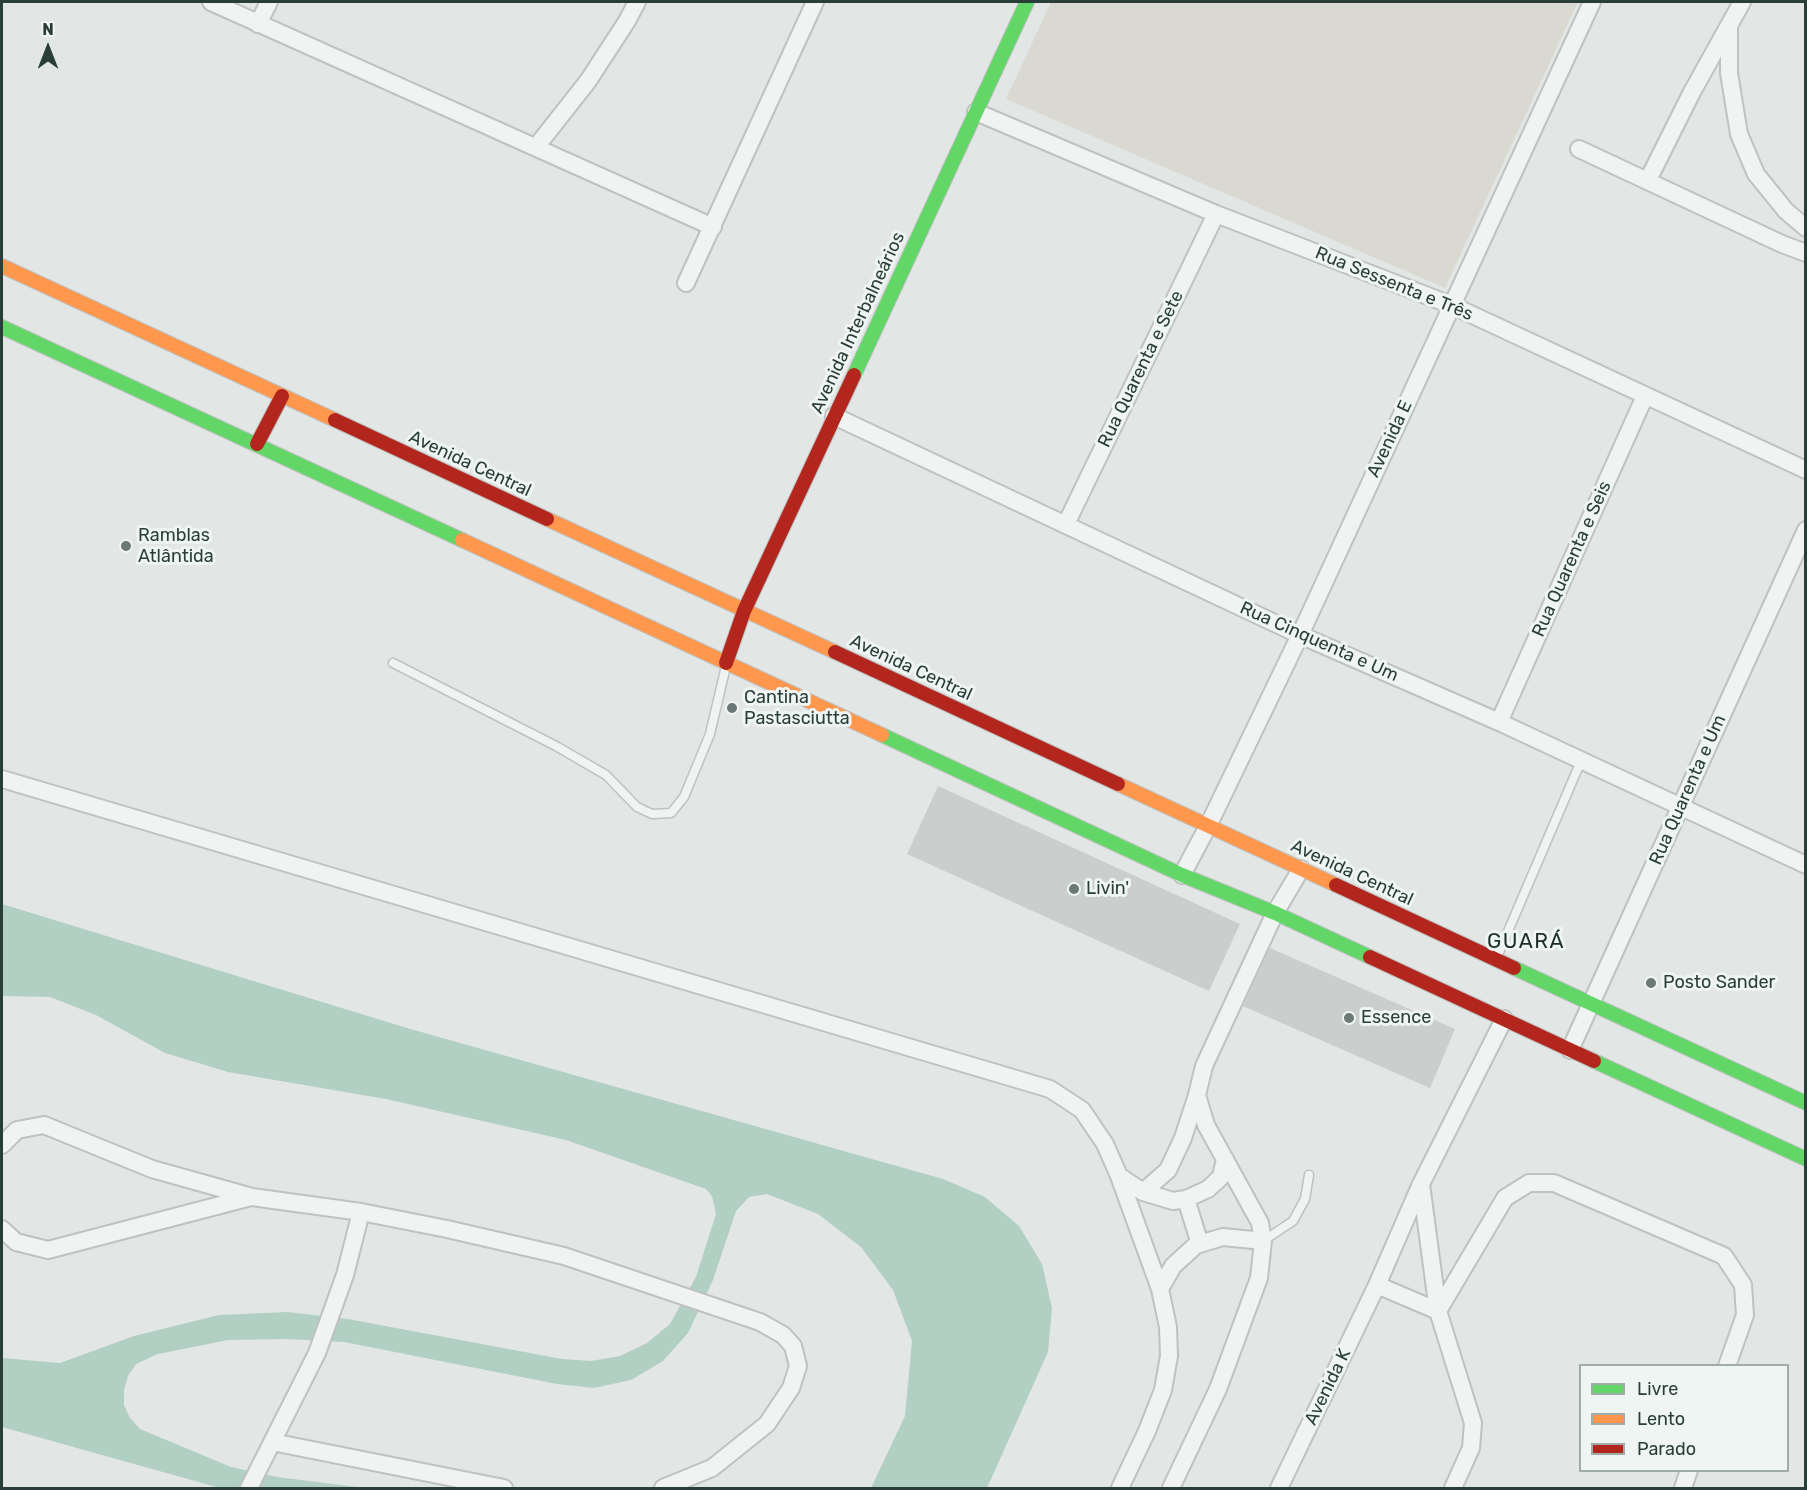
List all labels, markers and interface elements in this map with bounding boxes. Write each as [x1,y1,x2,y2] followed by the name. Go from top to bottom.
[18,18,78,78] north arrow
[42,20,54,39] text: N
[806,229,910,417] street label: Avenida Interbalneários
[1312,242,1476,326] street label: Rua Sessenta e Três
[1094,287,1188,451] street label: Rua Quarenta e Sete
[1363,397,1417,481] street label: Avenida E
[405,426,535,502] street label: Avenida Central
[1528,478,1616,640] street label: Rua Quarenta e Seis
[138,525,214,568] place label: Ramblas Atlântida
[119,539,133,553] marker: Ramblas Atlântida
[1236,597,1402,687] street label: Rua Cinquenta e Um
[846,630,976,706] street label: Avenida Central
[744,687,850,730] place label: Cantina Pastasciutta
[725,701,739,715] marker: Cantina Pastasciutta
[1645,712,1731,868] street label: Rua Quarenta e Um
[1287,835,1417,911] street label: Avenida Central
[1086,878,1129,900] place label: Livin'
[1067,882,1081,896] marker: Livin'
[1487,929,1565,955] district label: GUARÁ
[1663,972,1775,994] place label: Posto Sander
[1644,976,1658,990] marker: Posto Sander
[1361,1007,1431,1029] place label: Essence
[1342,1011,1356,1025] marker: Essence
[1300,1345,1356,1429] street label: Avenida K
[1579,1364,1789,1472] legend
[1637,1378,1678,1400] text: Livre
[1637,1408,1685,1430] text: Lento
[1637,1438,1696,1460] text: Parado

